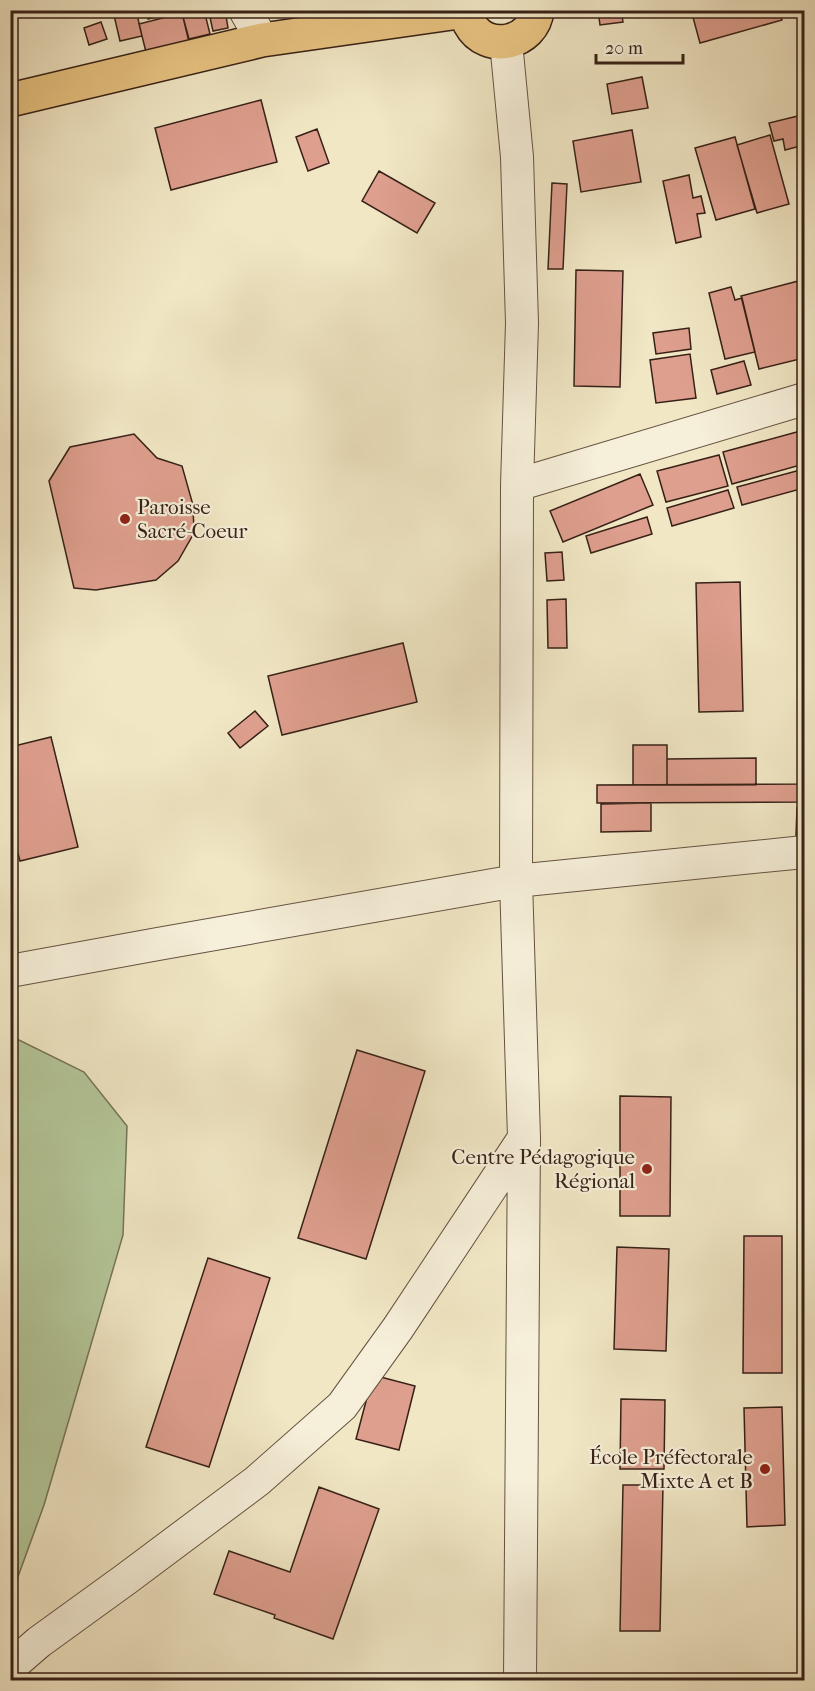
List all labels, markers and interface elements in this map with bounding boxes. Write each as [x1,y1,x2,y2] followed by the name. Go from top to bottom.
[596,27,683,65] scale bar
[605,38,643,59] text: 20 m
[137,495,247,543] place label: Paroisse Sacré-Coeur
[118,512,132,526] marker: Paroisse Sacré-Coeur
[451,1145,635,1193] place label: Centre Pédagogique Régional
[640,1162,654,1176] marker: Centre Pédagogique Régional
[589,1445,753,1493] place label: École Préfectorale Mixte A et B
[758,1462,772,1476] marker: École Préfectorale Mixte A et B

